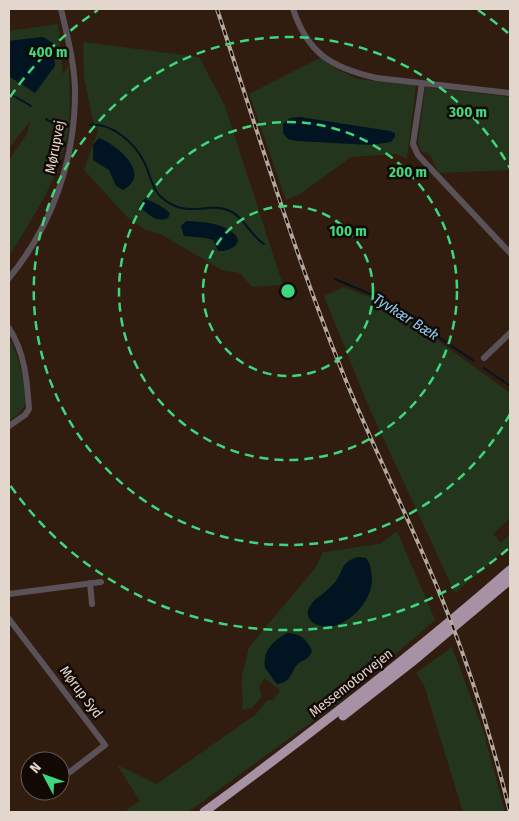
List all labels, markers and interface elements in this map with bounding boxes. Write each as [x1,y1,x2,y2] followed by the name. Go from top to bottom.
[29,43,67,61] text: 400 m
[448,103,487,121] text: 300 m
[42,119,68,175] street label: Mørupvej
[388,163,427,181] text: 200 m
[329,222,367,240] text: 100 m
[279,282,297,300] centre of rings
[370,290,443,344] water label: Tyvkær Bæk
[306,645,396,721] street label: Messemotorvejen
[56,663,106,721] street label: Mørup Syd
[20,751,70,801] north arrow
[26,759,45,777] text: N

